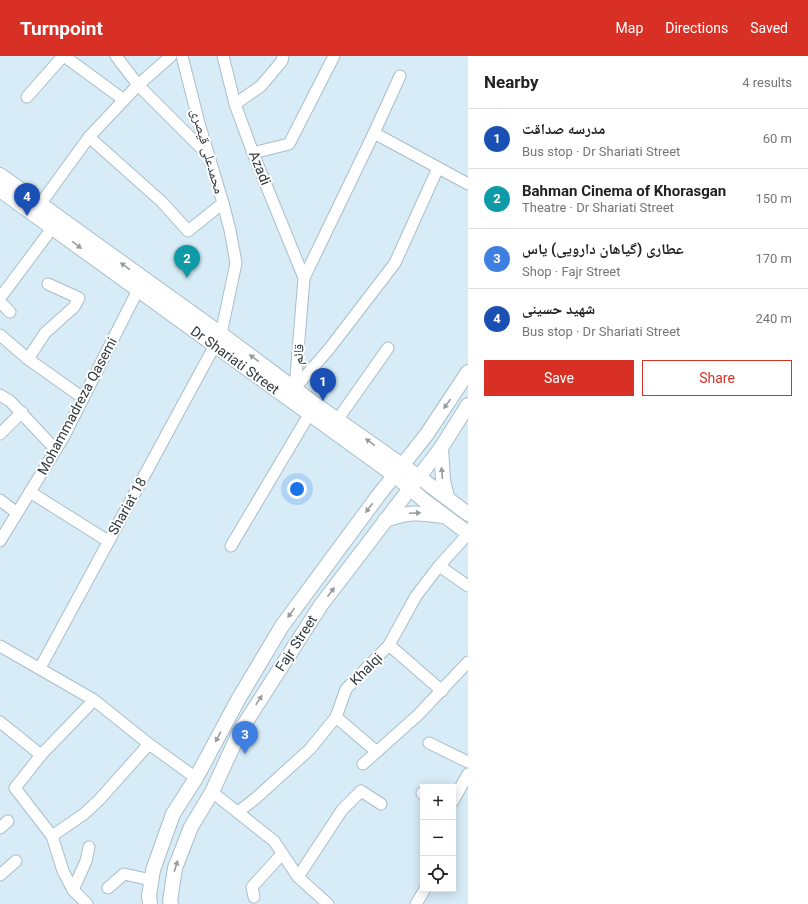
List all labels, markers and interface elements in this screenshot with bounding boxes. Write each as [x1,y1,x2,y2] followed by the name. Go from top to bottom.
[20,17,103,40] text: Turnpoint
[616,20,643,36] text: Map
[665,20,728,36] text: Directions
[750,20,788,36] text: Saved
[484,72,539,92] text: Nearby
[742,75,792,90] text: 4 results
[187,107,228,196] street label: محمدعلی قیصری
[522,120,605,138] text: مدرسه صداقت
[493,131,501,146] text: 1
[763,131,792,146] text: 60 m
[522,144,680,159] text: Bus stop · Dr Shariati Street
[246,149,274,187] street label: Azadi
[522,182,726,200] text: Bahman Cinema of Khorasgan
[14,183,40,216] pin: 4
[493,191,501,206] text: 2
[755,191,792,206] text: 150 m
[522,200,674,215] text: Theatre · Dr Shariati Street
[522,240,684,258] text: عطاری (گیاهان دارویی) یاس
[72,241,83,249] one-way arrow
[174,245,200,278] pin: 2
[493,251,501,266] text: 3
[755,251,792,266] text: 170 m
[120,261,131,270] one-way arrow
[522,264,621,279] text: Shop · Fajr Street
[522,300,595,318] text: شهید حسینی
[493,311,501,326] text: 4
[755,311,792,326] text: 240 m
[188,323,283,398] street label: Dr Shariati Street
[522,324,680,339] text: Bus stop · Dr Shariati Street
[34,335,120,477] street label: Mohammadreza Qasemi
[289,343,309,365] street label: قائم
[248,353,259,362] one-way arrow
[484,360,634,396] button: Save
[642,360,792,396] button: Share
[310,368,336,401] pin: 1
[443,399,451,410] one-way arrow
[365,438,376,446] one-way arrow
[439,467,446,479] one-way arrow
[105,474,149,538] street label: Shariat 18
[287,479,307,499] your location
[365,503,373,513] one-way arrow
[409,510,421,517] one-way arrow
[327,586,335,597] one-way arrow
[287,607,296,618] one-way arrow
[272,612,320,674] street label: Fajr Street
[347,650,385,688] street label: Khalqi
[256,694,263,706] one-way arrow
[232,721,258,754] pin: 3
[215,731,222,743] one-way arrow
[420,784,456,892] map controls
[420,784,456,820] button: +
[420,820,456,856] button: −
[420,856,456,892] button: locate
[173,860,179,872] one-way arrow

